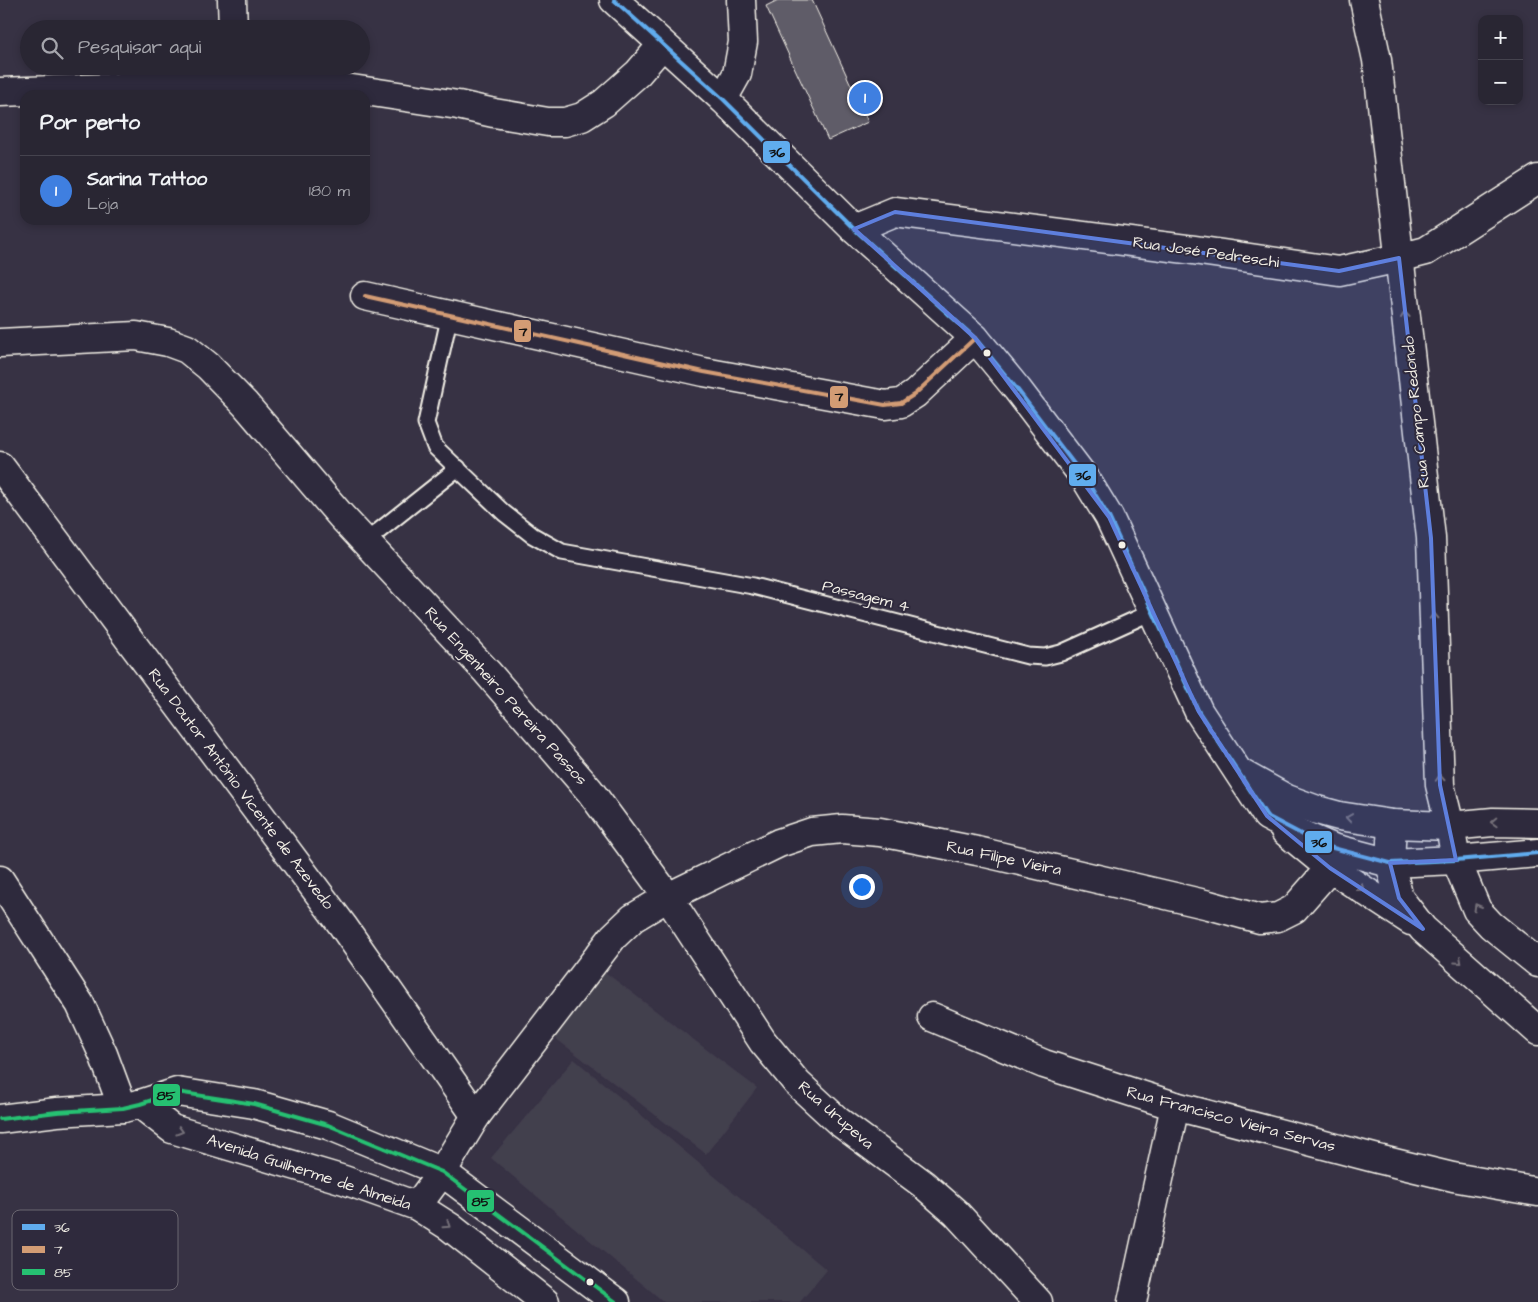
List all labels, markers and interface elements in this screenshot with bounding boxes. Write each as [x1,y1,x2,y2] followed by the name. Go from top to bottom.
[1478,15,1523,105] map controls
[1478,15,1523,60] button: +
[20,20,370,75] search box
[38,34,66,62] icon: search
[78,34,201,61] text: Pesquisar aqui
[1478,60,1523,105] button: −
[849,79,881,117] pin: 1
[40,108,140,137] text: Por perto
[762,140,791,164] line badge: 36
[768,143,785,163] text: 36
[87,166,207,193] text: Sarina Tattoo
[55,180,57,202] text: 1
[309,180,350,202] text: 180 m
[87,193,118,215] text: Loja
[1131,231,1281,273] street label: Rua José Pedreschi
[1400,310,1411,318] one-way arrow
[513,319,532,343] line badge: 7
[518,322,528,342] text: 7
[1397,335,1435,489] street label: Rua Campo Redondo
[982,348,992,358] unlabelled marker
[829,385,849,409] line badge: 7
[834,387,844,407] text: 7
[1068,463,1097,487] line badge: 36
[1074,466,1091,486] text: 36
[1117,540,1127,550] unlabelled marker
[820,575,912,618] street label: Passagem 4
[419,602,592,791] street label: Rua Engenheiro Pereira Passos
[1428,611,1439,619] one-way arrow
[143,664,339,914] street label: Rua Doutor Antônio Vicente de Azevedo
[1435,774,1446,782] one-way arrow
[1345,813,1354,823] one-way arrow
[1490,817,1498,827] one-way arrow
[1304,830,1333,854] line badge: 36
[1310,833,1327,853] text: 36
[944,835,1064,881] street label: Rua Filipe Vieira
[849,874,875,900] your location
[1355,882,1365,891] one-way arrow
[1473,903,1483,912] one-way arrow
[1453,955,1462,964] one-way arrow
[793,1076,879,1154] street label: Rua Urupeva
[1124,1081,1338,1157] street label: Rua Francisco Vieira Servas
[152,1083,181,1107] line badge: 85
[157,1086,177,1106] text: 85
[175,1126,183,1136] one-way arrow
[204,1129,414,1215] street label: Avenida Guilherme de Almeida
[466,1189,495,1213] line badge: 85
[472,1192,492,1212] text: 85
[12,1210,178,1290] legend
[54,1218,70,1238] text: 36
[442,1219,451,1229] one-way arrow
[54,1240,63,1260] text: 7
[54,1263,73,1283] text: 85
[585,1277,595,1287] unlabelled marker

